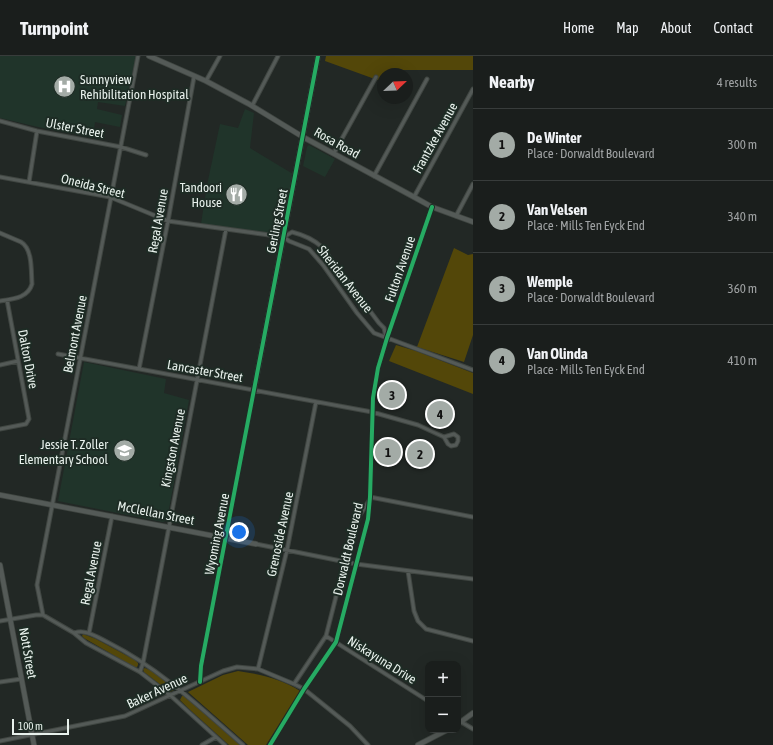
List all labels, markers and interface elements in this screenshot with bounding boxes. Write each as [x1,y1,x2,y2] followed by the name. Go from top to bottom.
[20,17,88,39] text: Turnpoint
[563,20,594,36] text: Home
[616,20,639,36] text: Map
[661,20,692,36] text: About
[714,20,753,36] text: Contact
[377,68,413,104] north arrow
[80,72,189,102] place label: Sunnyview Rehibilitation Hospital
[489,72,535,92] text: Nearby
[52,73,78,99] hospital icon: Sunnyview Rehibilitation Hospital
[717,75,757,90] text: 4 results
[409,100,461,176] street label: Frantzke Avenue
[44,115,106,141] street label: Ulster Street
[312,124,362,162] street label: Rosa Road
[527,129,581,146] text: De Winter
[499,137,505,152] text: 1
[728,137,757,152] text: 300 m
[527,146,655,161] text: Place · Dorwaldt Boulevard
[59,171,127,201] street label: Oneida Street
[180,180,222,210] place label: Tandoori House
[224,181,250,207] restaurant icon: Tandoori House
[263,187,291,254] street label: Gerling Street
[145,188,171,254] street label: Regal Avenue
[527,201,587,218] text: Van Velsen
[499,209,505,224] text: 2
[728,209,757,224] text: 340 m
[527,218,645,233] text: Place · Mills Ten Eyck End
[382,234,418,304] street label: Fulton Avenue
[314,243,376,316] street label: Sheridan Avenue
[527,273,573,290] text: Wemple
[499,281,505,296] text: 3
[728,281,757,296] text: 360 m
[527,290,655,305] text: Place · Dorwaldt Boulevard
[60,294,90,374] street label: Belmont Avenue
[15,328,41,390] street label: Dalton Drive
[527,345,588,362] text: Van Olinda
[499,353,505,368] text: 4
[728,353,757,368] text: 410 m
[166,357,244,385] street label: Lancaster Street
[527,362,645,377] text: Place · Mills Ten Eyck End
[379,380,405,410] pin: 3
[427,399,453,429] pin: 4
[158,407,188,489] street label: Kingston Avenue
[19,437,109,467] place label: Jessie T. Zoller Elementary School
[375,437,401,467] pin: 1
[111,438,137,464] school or university icon: Jessie T. Zoller Elementary School
[407,439,433,469] pin: 2
[264,490,296,578] street label: Grenoside Avenue
[202,492,232,576] street label: Wyoming Avenue
[116,498,196,528] street label: McClellan Street
[330,501,366,597] street label: Dorwaldt Boulevard
[229,522,249,542] your location
[77,540,105,606] street label: Regal Avenue
[16,626,40,680] street label: Nott Street
[345,633,419,687] street label: Niskayuna Drive
[425,661,461,733] map controls
[425,661,461,697] button: +
[124,670,190,712] street label: Baker Avenue
[425,697,461,733] button: −
[12,717,69,736] scale bar
[18,720,43,732] text: 100 m

